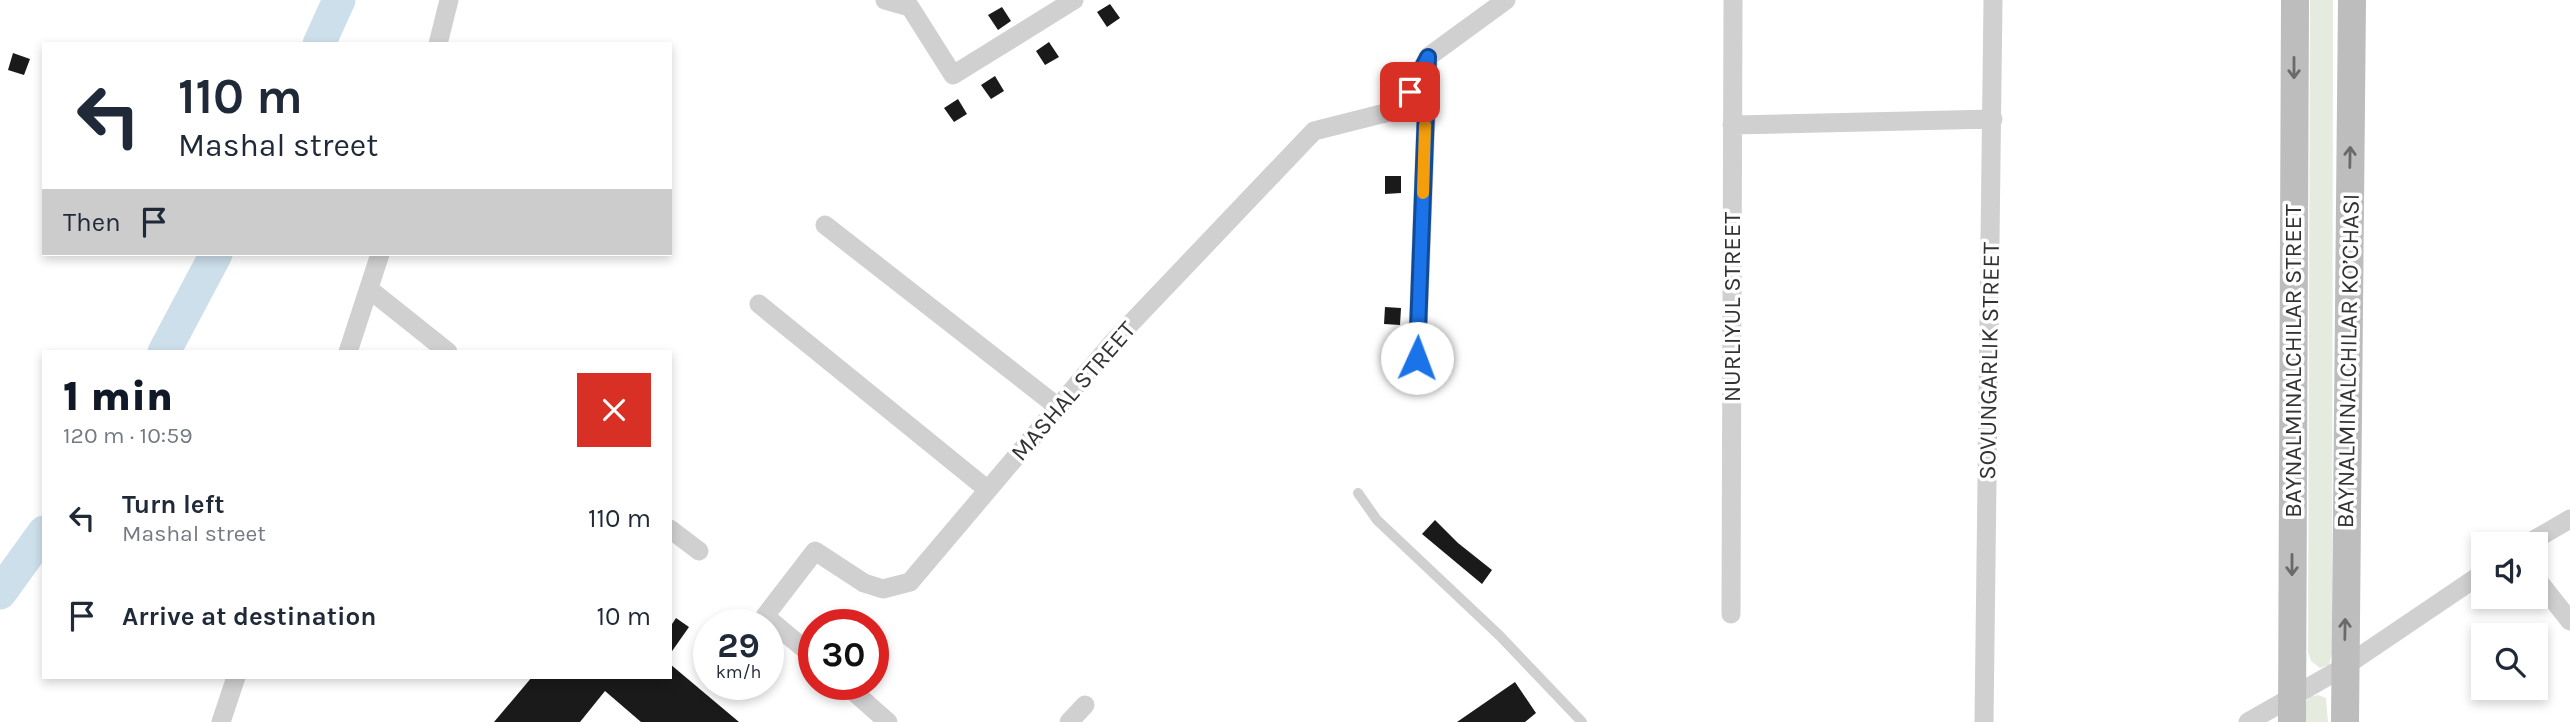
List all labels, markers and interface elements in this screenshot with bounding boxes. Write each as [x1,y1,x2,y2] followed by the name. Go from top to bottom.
[2288,56,2301,79] one-way arrow
[1380,62,1440,122] pin
[178,68,303,125] text: 110 m
[63,70,154,161] icon: left
[1391,73,1429,111] icon: arrive
[178,127,378,164] text: Mashal street
[2343,146,2357,169] one-way arrow
[2331,193,2365,529] street label: BAYNALMINALCHILAR KO’CHASI
[135,203,173,241] icon: arrive
[2279,204,2307,518] street label: BAYNALMINALCHILAR STREET
[63,207,121,238] text: Then
[1718,212,1746,402] street label: NURLIYUL STREET
[1973,242,2005,480] street label: SOVUNGARLIK STREET
[1005,316,1141,466] street label: MASHAL STREET
[1380,321,1454,395] position arrow
[63,371,173,421] text: 1 min
[577,373,651,447] button: close
[63,422,192,449] text: 120 m · 10:59
[122,489,224,520] text: Turn left
[63,499,101,537] icon: left
[588,503,651,534] text: 110 m
[122,520,266,547] text: Mashal street
[2471,532,2548,700] map controls
[2471,532,2548,609] button: sound
[2285,553,2299,576] one-way arrow
[63,597,101,635] icon: arrive
[122,601,376,632] text: Arrive at destination
[596,601,651,632] text: 10 m
[798,609,889,700] speed limit sign: 30
[2338,618,2351,641] one-way arrow
[2471,623,2548,700] button: search
[717,625,760,666] text: 29
[716,661,761,683] text: km/h

